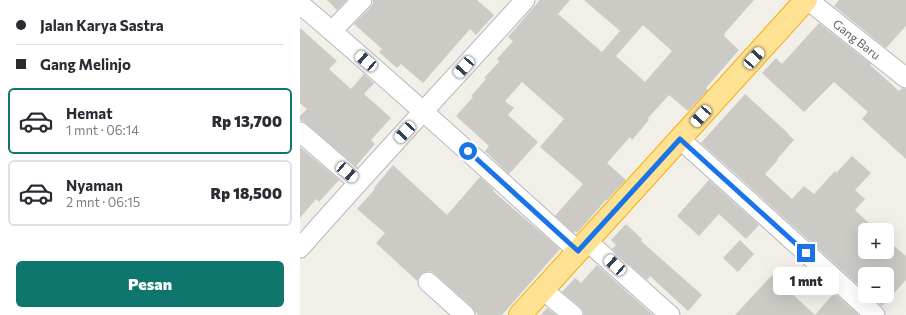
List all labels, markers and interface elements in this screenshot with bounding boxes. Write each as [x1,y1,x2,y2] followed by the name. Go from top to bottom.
[40,16,164,34] text: Jalan Karya Sastra
[831,16,883,62] street label: Gang Baru
[742,45,766,71] car
[353,49,379,73] car
[452,54,476,80] car
[40,55,131,73] text: Gang Melinjo
[18,103,54,139] icon: car
[689,103,713,129] car
[66,104,112,122] text: Hemat
[212,112,282,130] text: Rp 13,700
[392,119,418,145] car
[66,122,139,138] text: 1 mnt · 06:14
[459,142,477,160] route start
[334,160,360,184] car
[18,175,54,211] icon: car
[66,176,123,194] text: Nyaman
[211,184,282,202] text: Rp 18,500
[66,194,140,210] text: 2 mnt · 06:15
[858,223,894,303] map controls
[858,223,894,259] button: +
[797,244,815,262] route end
[602,253,628,277] car
[16,261,284,307] button: Pesan
[773,267,839,295] callout: 1 mnt
[858,267,894,303] button: −
[789,273,823,289] text: 1 mnt

